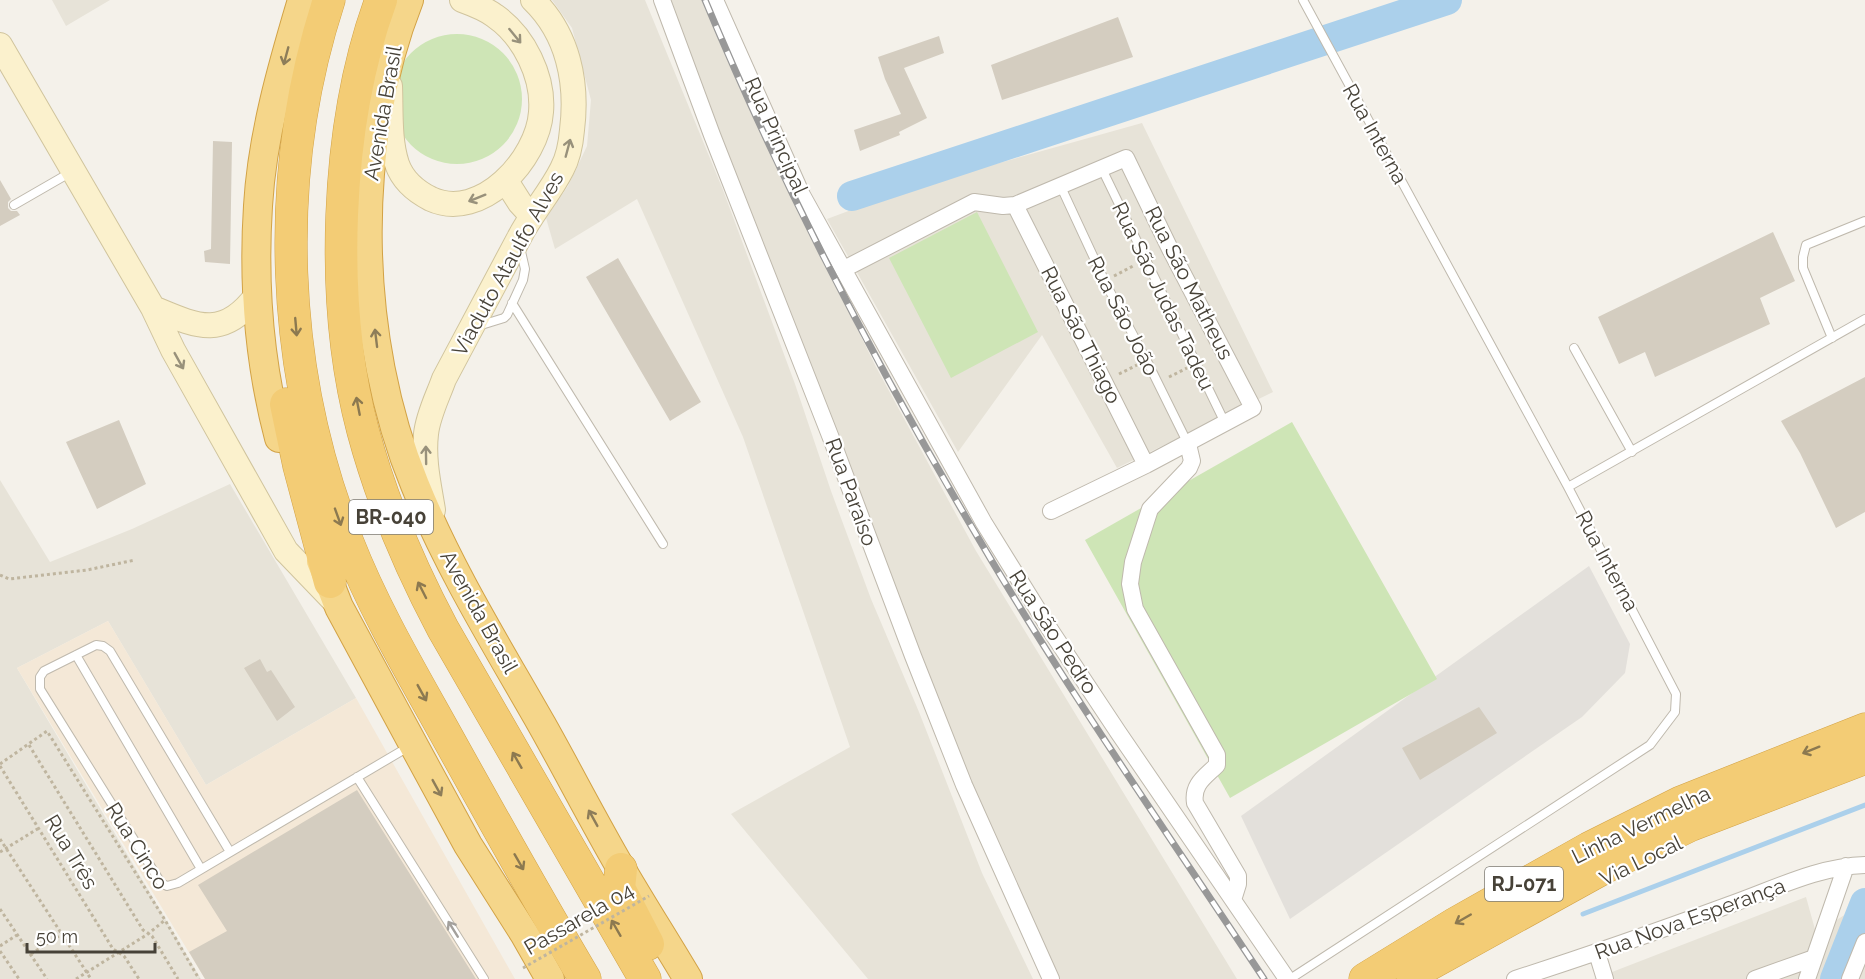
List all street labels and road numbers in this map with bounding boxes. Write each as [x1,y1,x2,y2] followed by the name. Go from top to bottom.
[358,43,407,182] street label: Avenida Brasil
[739,73,814,199] street label: Rua Principal
[1338,79,1413,188] street label: Rua Interna
[446,167,569,360] street label: Viaduto Ataulfo Alves
[1107,198,1220,394] street label: Rua São Judas Tadeu
[1140,202,1239,364] street label: Rua São Matheus
[1083,252,1164,380] street label: Rua São João
[1036,262,1127,408] street label: Rua São Thiago
[820,434,883,549] street label: Rua Paraíso
[349,500,433,534] road number: BR-040
[1570,506,1644,615] street label: Rua Interna
[435,546,524,678] street label: Avenida Brasil
[1004,565,1103,698] street label: Rua São Pedro
[1567,780,1714,869] street label: Linha Vermelha
[101,798,174,894] street label: Rua Cinco
[39,810,103,894] street label: Rua Três
[1595,830,1686,891] street label: Via Local
[1485,867,1563,901] road number: RJ-071
[1591,872,1788,965] street label: Rua Nova Esperança
[520,877,638,960] street label: Passarela 04

